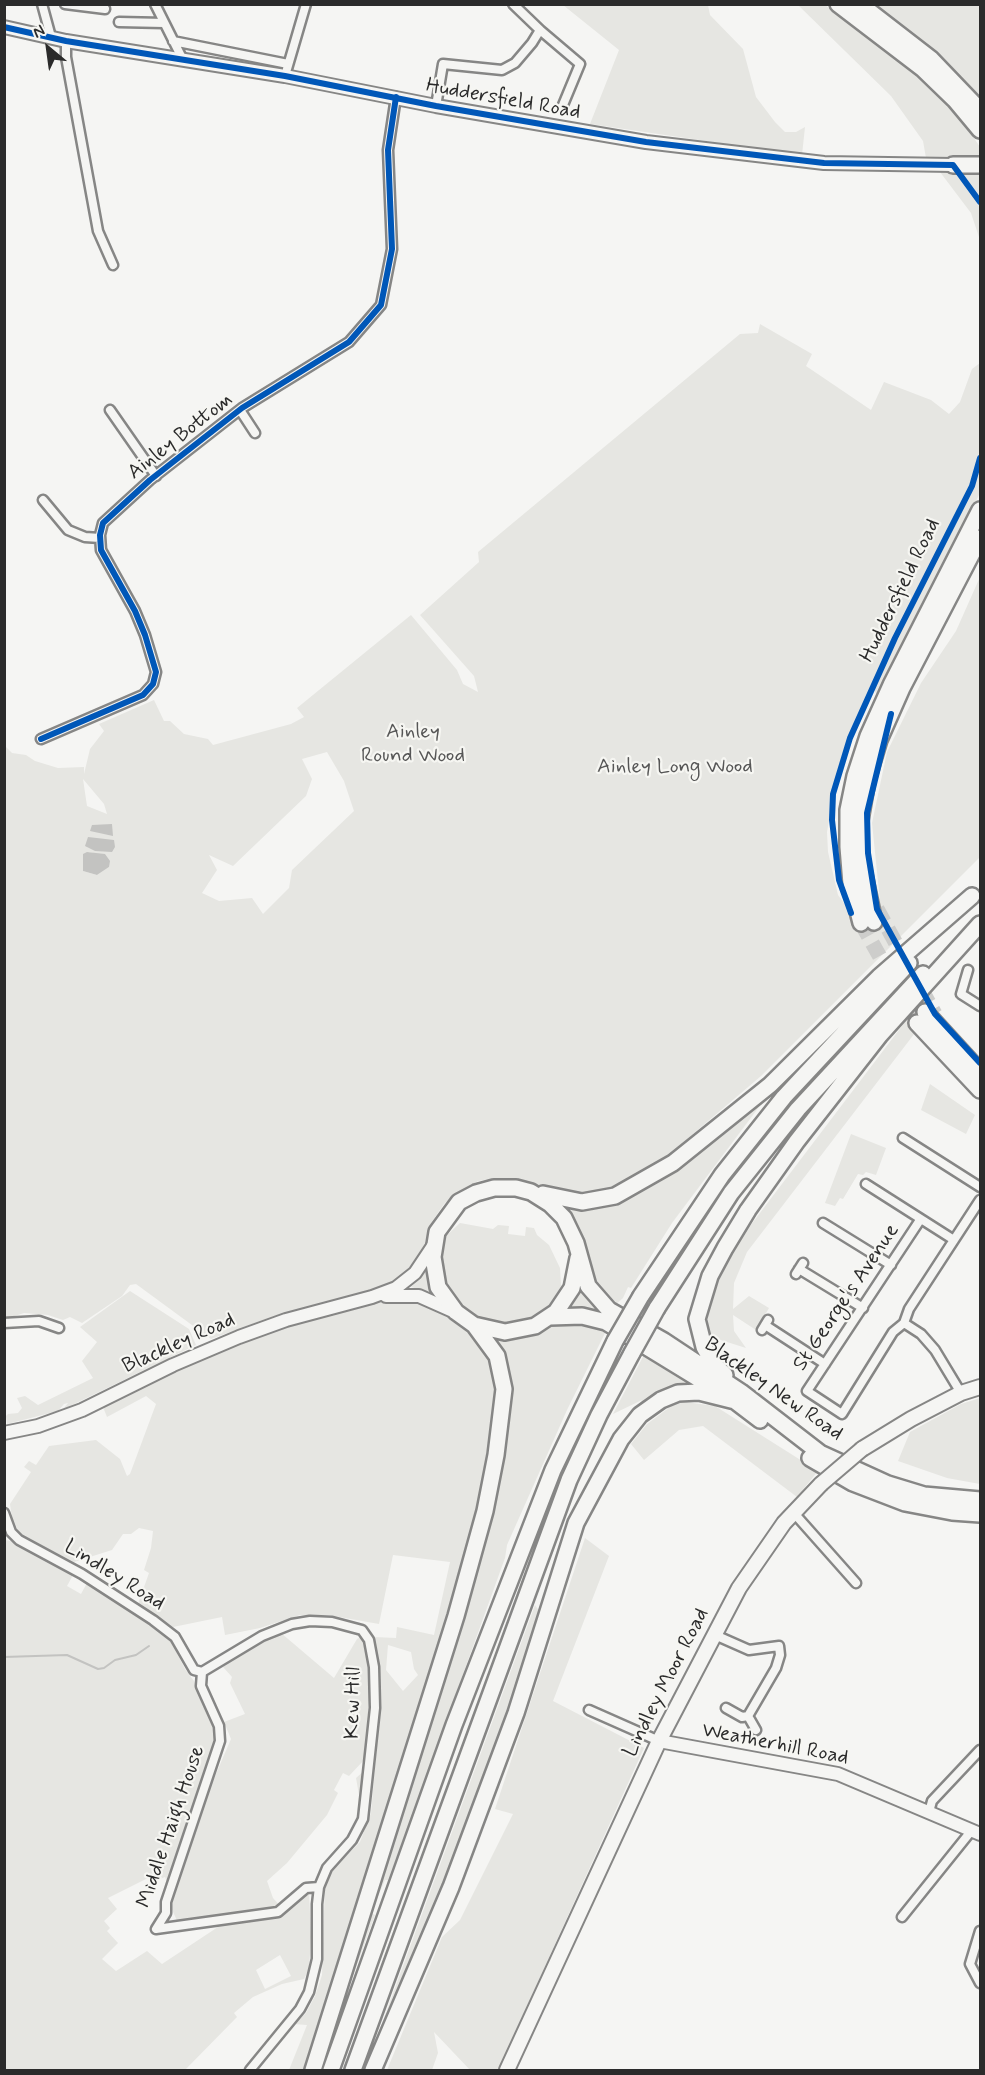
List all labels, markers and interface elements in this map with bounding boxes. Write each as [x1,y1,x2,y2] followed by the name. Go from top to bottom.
[18,18,78,78] north arrow
[29,20,49,44] text: N
[424,74,582,126] street label: Huddersfield Road
[123,388,239,486] street label: Ainley Bottom
[855,515,947,667] street label: Huddersfield Road
[361,720,465,770] park label: Ainley Round Wood
[597,755,753,781] park label: Ainley Long Wood
[788,1220,906,1376] street label: St George's Avenue
[119,1308,239,1380] street label: Blackley Road
[699,1333,847,1447] street label: Blackley New Road
[59,1535,169,1617] street label: Lindley Road
[619,1604,715,1762] street label: Lindley Moor Road
[341,1667,367,1739] street label: Kew Hill
[700,1718,850,1772] street label: Weatherhill Road
[132,1743,212,1911] street label: Middle Haigh House

